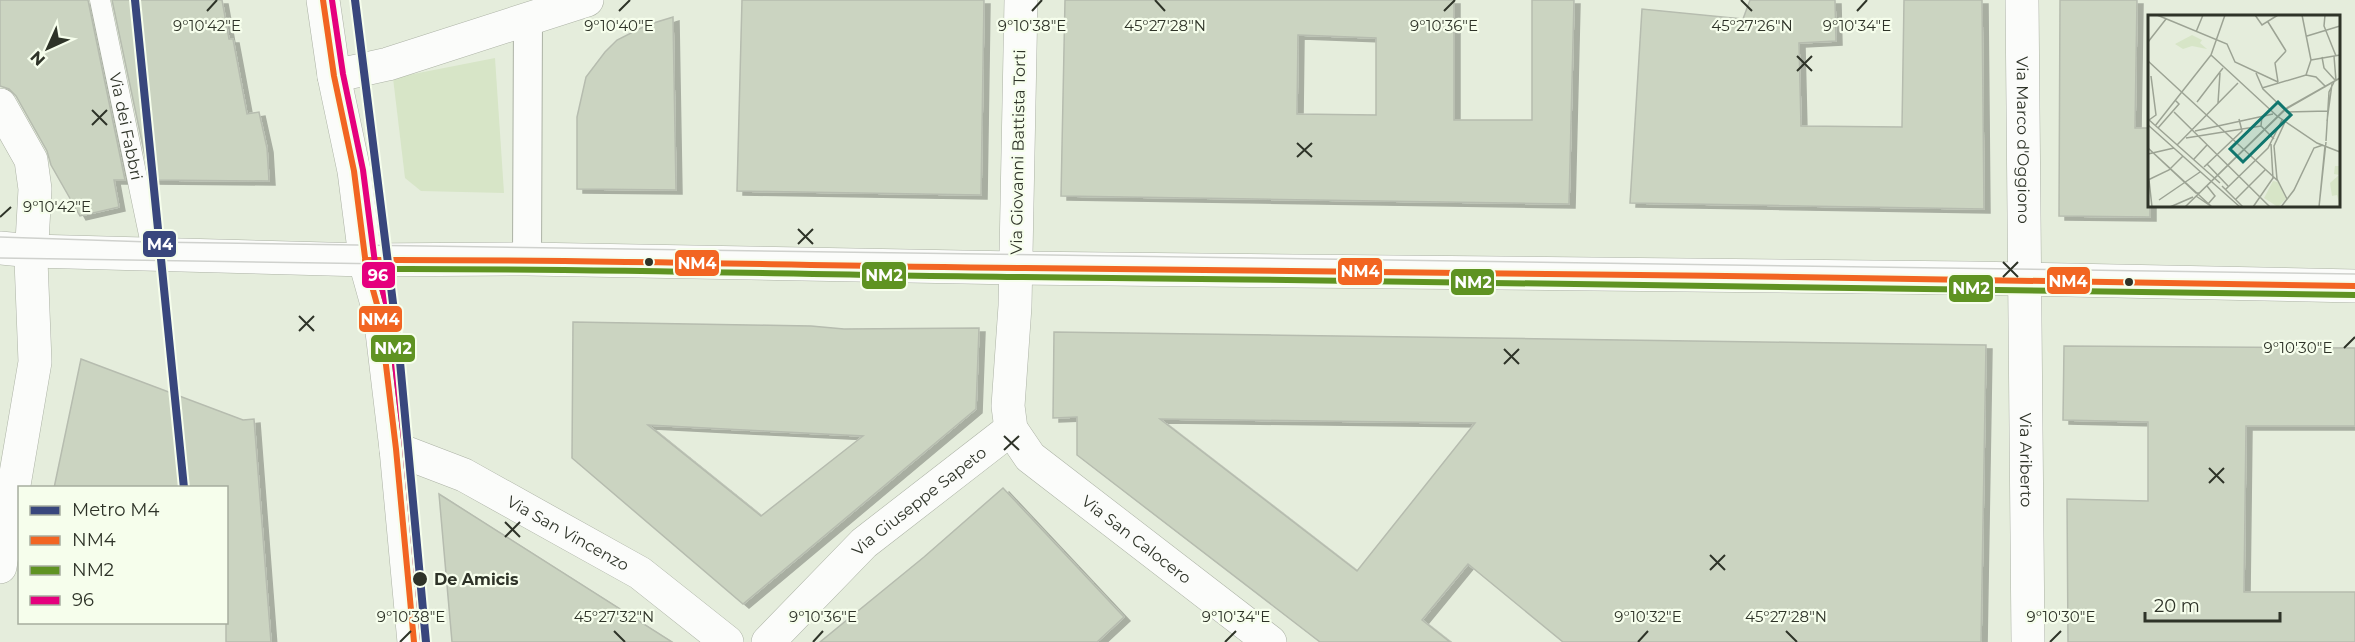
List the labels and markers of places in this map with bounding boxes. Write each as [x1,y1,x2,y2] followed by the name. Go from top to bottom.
[643,256,655,268] unlabelled marker
[2123,276,2135,288] unlabelled marker
[411,570,429,588] marker: De Amicis
[434,570,519,589] place label: De Amicis

